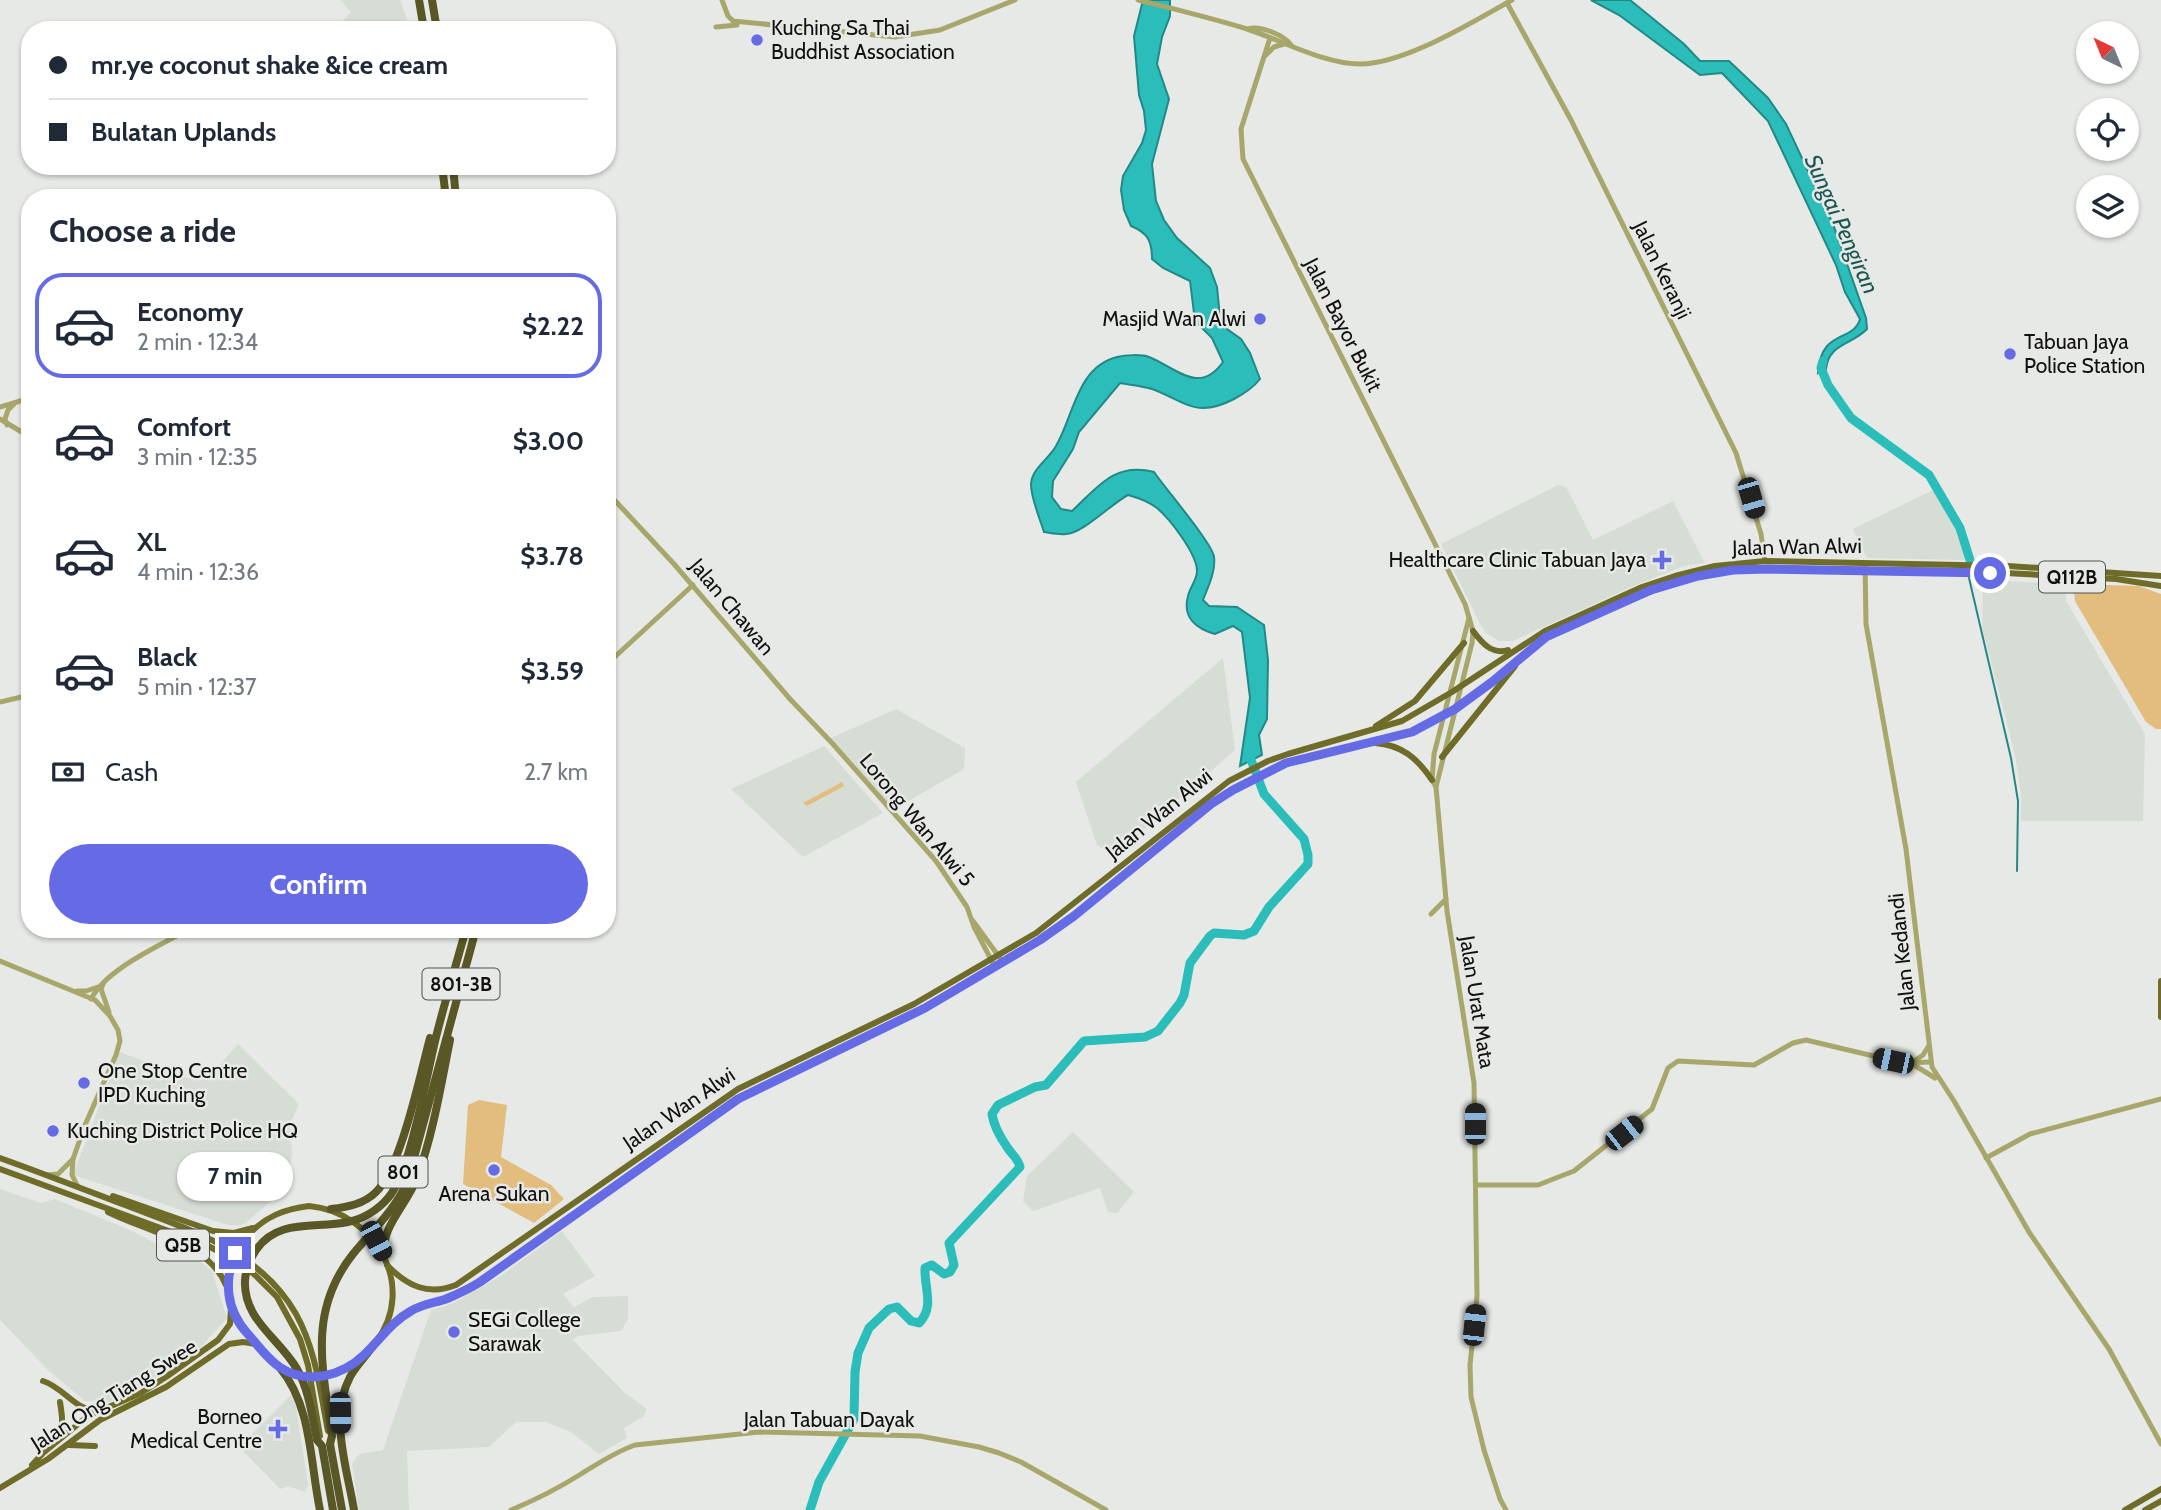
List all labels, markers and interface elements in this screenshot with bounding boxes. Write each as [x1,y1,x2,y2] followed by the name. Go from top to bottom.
[771,15,955,64] place label: Kuching Sa Thai Buddhist Association
[2076,21,2138,84] north arrow
[2076,21,2139,238] map controls
[749,32,765,48] marker: Kuching Sa Thai Buddhist Association
[91,49,448,81] text: mr.ye coconut shake &ice cream
[2076,98,2139,161] button: locate
[91,116,276,148] text: Bulatan Uplands
[1799,150,1885,298] water label: Sungai Pengiran
[2076,175,2139,238] button: layers
[49,211,236,250] text: Choose a ride
[1627,216,1697,323] street label: Jalan Keranji
[1299,253,1388,396] street label: Jalan Bayor Bukit
[53,294,116,357] icon: car
[137,296,243,328] text: Economy
[1102,306,1246,332] place label: Masjid Wan Alwi
[522,310,584,342] text: $2.22
[1252,311,1268,327] marker: Masjid Wan Alwi
[137,328,258,356] text: 2 min · 12:34
[2024,329,2145,378] place label: Tabuan Jaya Police Station
[2002,346,2018,362] marker: Tabuan Jaya Police Station
[53,409,116,472] icon: car
[137,411,231,443] text: Comfort
[513,425,584,457] text: $3.00
[137,443,258,471] text: 3 min · 12:35
[1736,475,1767,521] car
[53,524,116,587] icon: car
[137,526,166,558] text: XL
[1731,533,1862,560] street label: Jalan Wan Alwi
[520,540,584,572] text: $3.78
[1389,547,1646,572] place label: Healthcare Clinic Tabuan Jaya
[1652,550,1672,570] marker: Healthcare Clinic Tabuan Jaya
[684,553,780,660] street label: Jalan Chawan
[1974,557,2006,589] route start
[137,558,259,586] text: 4 min · 12:36
[2039,562,2105,592] road number: Q112B
[53,639,116,702] icon: car
[137,641,197,673] text: Black
[521,655,584,687] text: $3.59
[137,673,257,701] text: 5 min · 12:37
[855,748,980,891] street label: Lorong Wan Alwi 5
[49,753,87,791] icon: cash
[105,756,158,788] text: Cash
[524,758,588,786] text: 2.7 km
[1100,763,1217,865] street label: Jalan Wan Alwi
[49,844,588,924] button: Confirm
[1883,892,1920,1013] street label: Jalan Kedandi
[1455,933,1500,1070] street label: Jalan Urat Mata
[422,968,500,1000] road number: 801-3B
[1871,1046,1916,1076] car
[98,1058,248,1107] place label: One Stop Centre IPD Kuching
[617,1062,739,1156] street label: Jalan Wan Alwi
[76,1075,92,1091] marker: One Stop Centre IPD Kuching
[1465,1103,1486,1145] car
[1601,1112,1648,1154] car
[67,1118,298,1143] place label: Kuching District Police HQ
[45,1123,61,1139] marker: Kuching District Police HQ
[177,1152,293,1200] callout: 7 min
[378,1156,428,1188] road number: 801
[207,1162,263,1190] text: 7 min
[486,1162,502,1178] marker: Arena Sukan
[439,1181,549,1206] place label: Arena Sukan
[357,1218,396,1264] car
[157,1230,209,1260] road number: Q5B
[219,1237,251,1269] route end
[1462,1303,1487,1347] car
[468,1307,581,1356] place label: SEGi College Sarawak
[446,1324,462,1340] marker: SEGi College Sarawak
[25,1333,201,1456] street label: Jalan Ong Tiang Swee
[330,1392,351,1434] car
[130,1404,262,1453] place label: Borneo Medical Centre
[743,1407,915,1432] street label: Jalan Tabuan Dayak
[268,1419,288,1439] marker: Borneo Medical Centre

